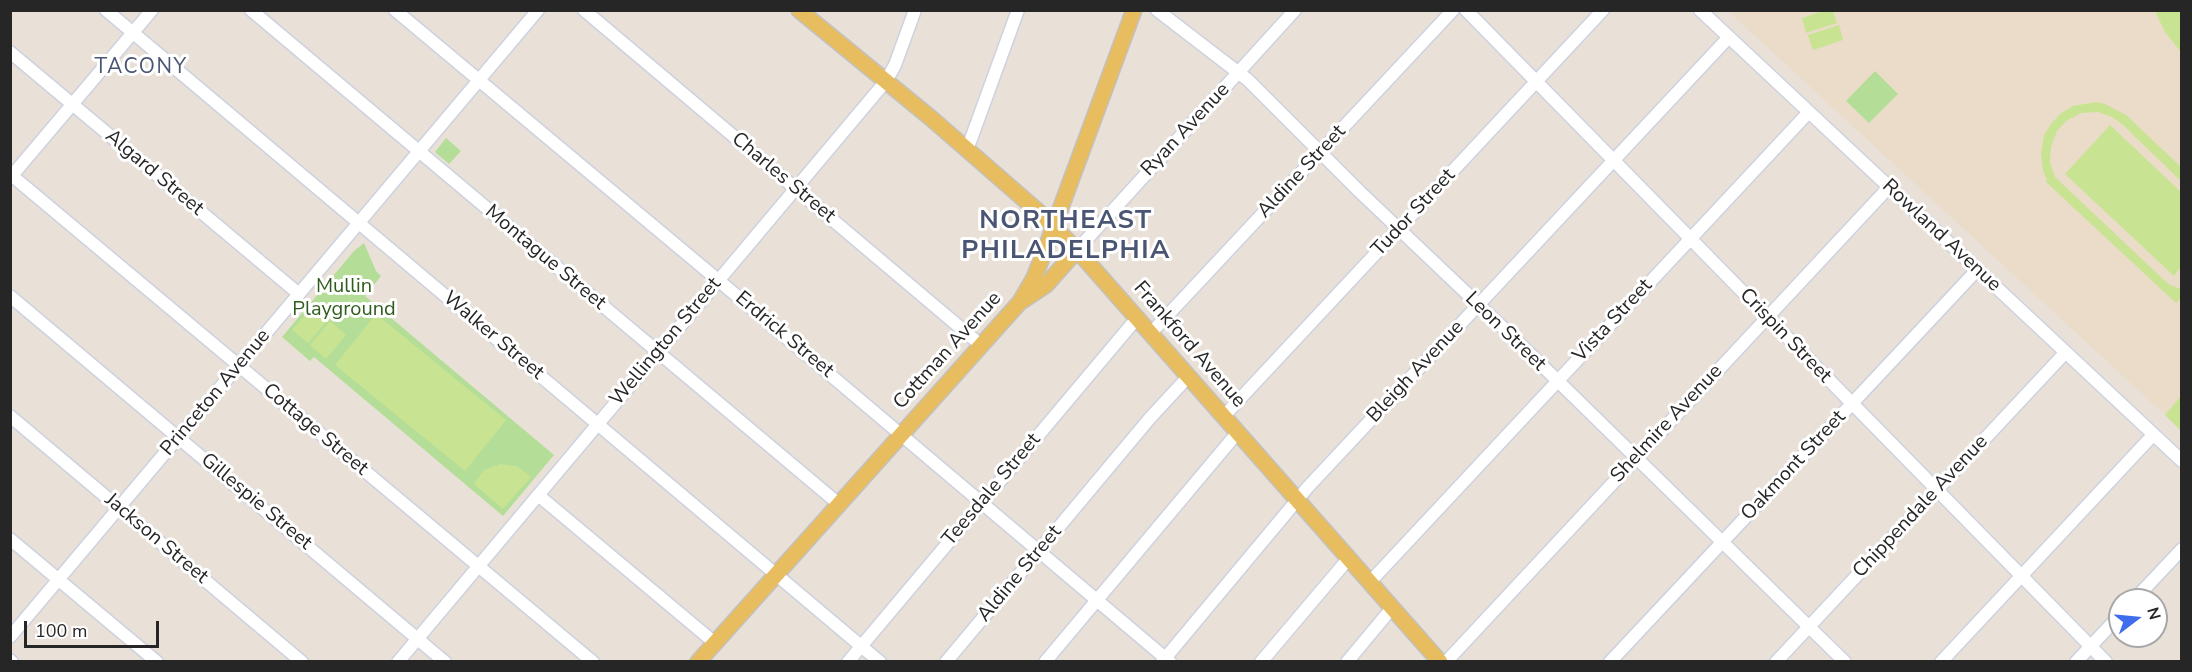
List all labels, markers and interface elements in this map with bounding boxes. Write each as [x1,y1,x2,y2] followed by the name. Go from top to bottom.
[95,55,187,81] district label: TACONY
[1137,78,1235,182] street label: Ryan Avenue
[1253,121,1351,223] street label: Aldine Street
[100,125,208,221] street label: Algard Street
[726,128,840,228] street label: Charles Street
[1367,164,1461,262] street label: Tudor Street
[1877,175,2005,297] street label: Rowland Avenue
[480,200,610,316] street label: Montague Street
[961,206,1171,268] district label: NORTHEAST PHILADELPHIA
[605,273,727,411] street label: Wellington Street
[1568,274,1658,368] street label: Vista Street
[292,275,396,322] park label: Mullin Playground
[1128,277,1250,413] street label: Frankford Avenue
[1734,284,1836,388] street label: Crispin Street
[438,287,548,385] street label: Walker Street
[730,287,838,383] street label: Erdrick Street
[889,287,1007,415] street label: Cottman Avenue
[1459,287,1551,377] street label: Leon Street
[1363,316,1469,428] street label: Bleigh Avenue
[156,325,276,461] street label: Princeton Avenue
[1606,360,1728,488] street label: Shelmire Avenue
[257,379,373,481] street label: Cottage Street
[1737,406,1851,526] street label: Oakmont Street
[938,429,1046,551] street label: Teesdale Street
[1849,431,1993,583] street label: Chippendale Avenue
[196,449,316,555] street label: Gillespie Street
[99,489,213,589] street label: Jackson Street
[973,521,1067,627] street label: Aldine Street
[2108,588,2168,648] north arrow
[2141,605,2166,622] text: N
[27,609,162,647] scale bar
[35,619,87,643] text: 100 m

